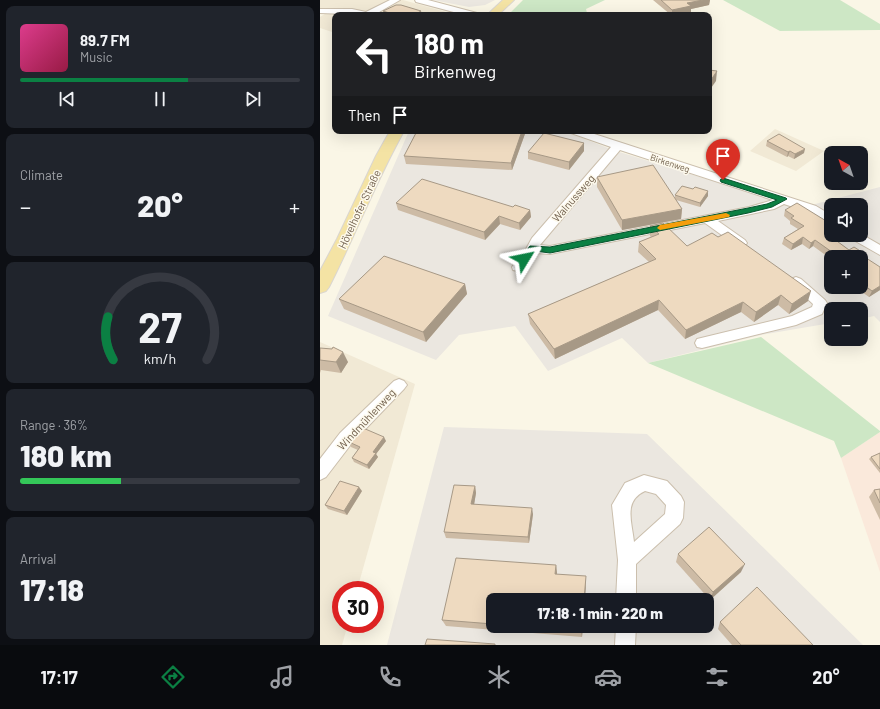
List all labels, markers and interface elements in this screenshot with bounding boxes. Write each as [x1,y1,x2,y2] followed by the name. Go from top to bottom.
[414,26,484,60] text: 180 m
[348,28,400,80] icon: left
[80,31,130,49] text: 89.7 FM
[80,49,113,65] text: Music
[414,60,496,82] text: Birkenweg
[56,88,78,110] icon: previous
[149,88,171,110] icon: pause
[242,88,264,110] icon: next
[389,104,411,126] icon: arrive
[348,106,381,124] text: Then
[706,139,740,180] pin
[712,145,734,167] icon: arrive
[824,146,868,190] north arrow
[824,146,868,346] map controls
[649,151,691,175] street label: Birkenweg
[20,167,63,183] text: Climate
[335,167,383,251] street label: Hövelhofer Straße
[549,172,597,224] street label: Walnussweg
[137,187,183,223] text: 20°
[20,193,31,219] text: −
[289,193,300,219] text: +
[824,198,868,242] button: sound
[503,238,545,280] position arrow
[824,250,868,294] button: +
[138,301,182,351] text: 27
[824,302,868,346] button: −
[144,350,176,367] text: km/h
[334,386,398,452] street label: Windmühlenweg
[20,417,88,433] text: Range · 36%
[20,437,112,473] text: 180 km
[20,551,56,567] text: Arrival
[20,571,84,607] text: 17:18
[332,581,384,633] speed limit sign: 30
[537,604,663,622] text: 17:18 · 1 min · 220 m
[159,663,187,691] icon: directions
[268,663,296,691] icon: music
[376,663,404,691] icon: phone
[485,663,513,691] icon: climate
[594,663,622,691] icon: car
[703,663,731,691] icon: filters
[40,666,78,688] text: 17:17
[812,666,839,688] text: 20°

